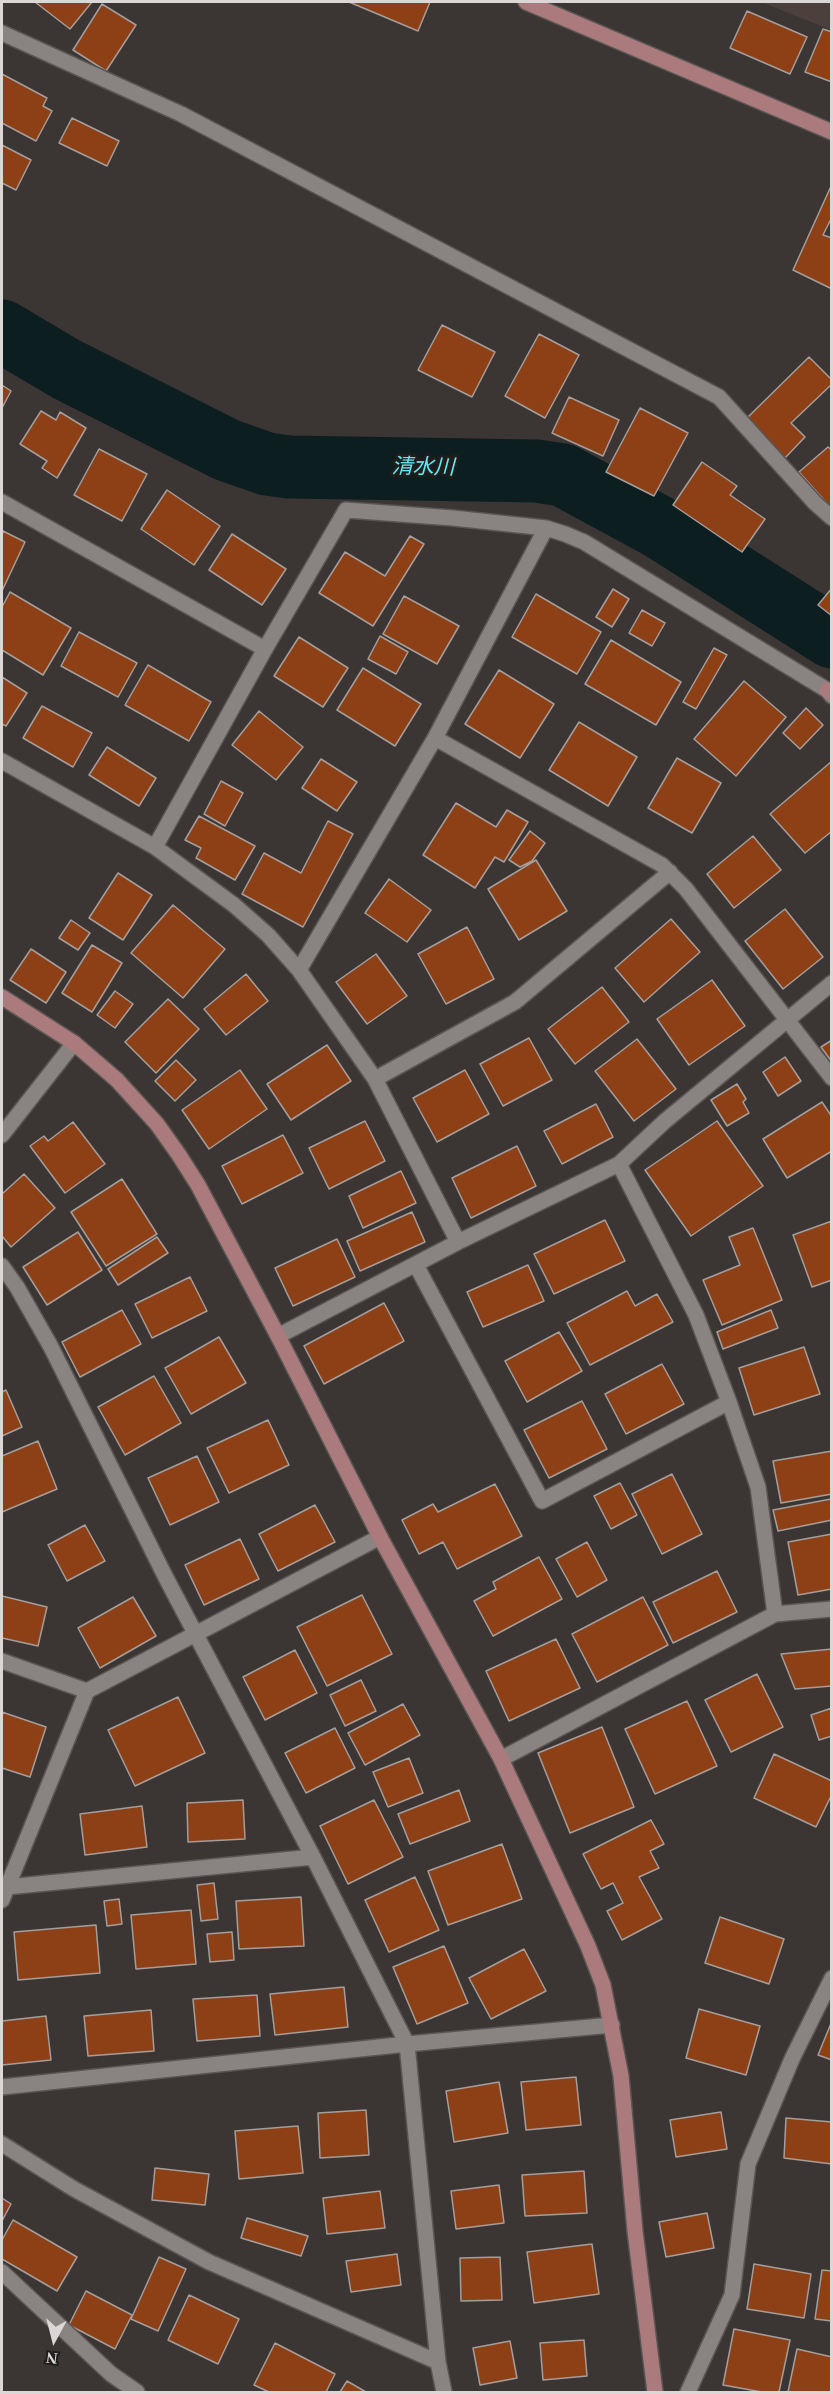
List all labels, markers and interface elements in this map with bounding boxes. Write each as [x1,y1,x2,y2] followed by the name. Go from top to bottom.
[391,455,455,481] water label: 清水川
[24,2310,84,2370] north arrow
[45,2349,59,2368] text: N

